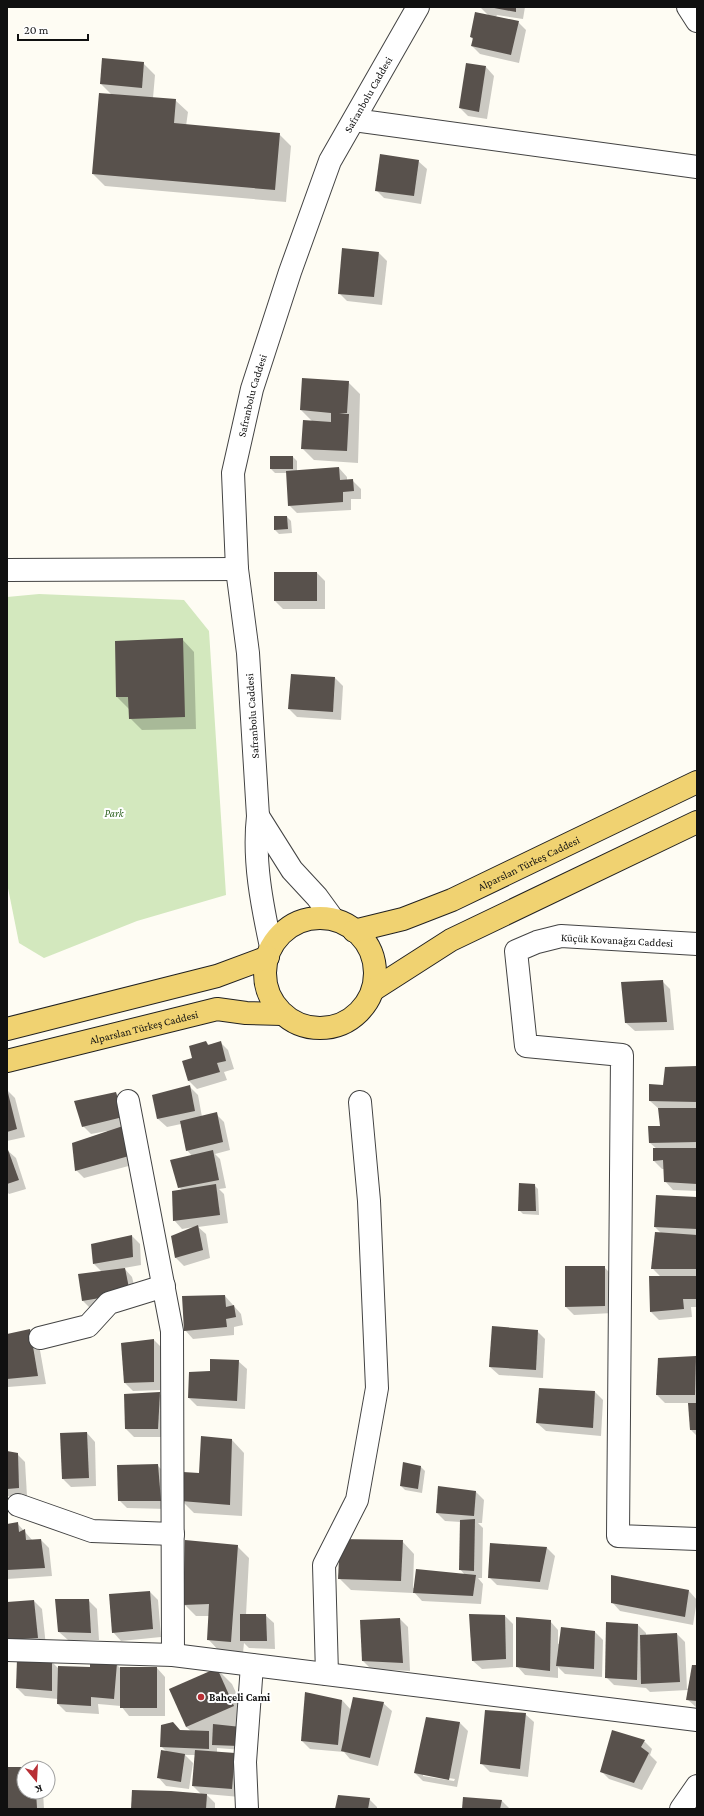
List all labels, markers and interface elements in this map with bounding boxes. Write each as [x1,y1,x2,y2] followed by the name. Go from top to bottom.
[18,16,88,42] scale bar
[24,23,49,37] text: 20 m
[342,54,394,135] street label: Safranbolu Caddesi
[235,353,269,438] street label: Safranbolu Caddesi
[243,673,261,759] street label: Safranbolu Caddesi
[104,807,125,819] park label: Park
[476,833,581,893] street label: Alparslan Türkeş Caddesi
[560,931,674,950] street label: Küçük Kovanağzı Caddesi
[88,1008,199,1046] street label: Alparslan Türkeş Caddesi
[209,1691,271,1703] place label: Bahçeli Cami
[196,1692,206,1702] marker: Bahçeli Cami
[16,1760,56,1800] north arrow
[33,1783,44,1797] text: K

